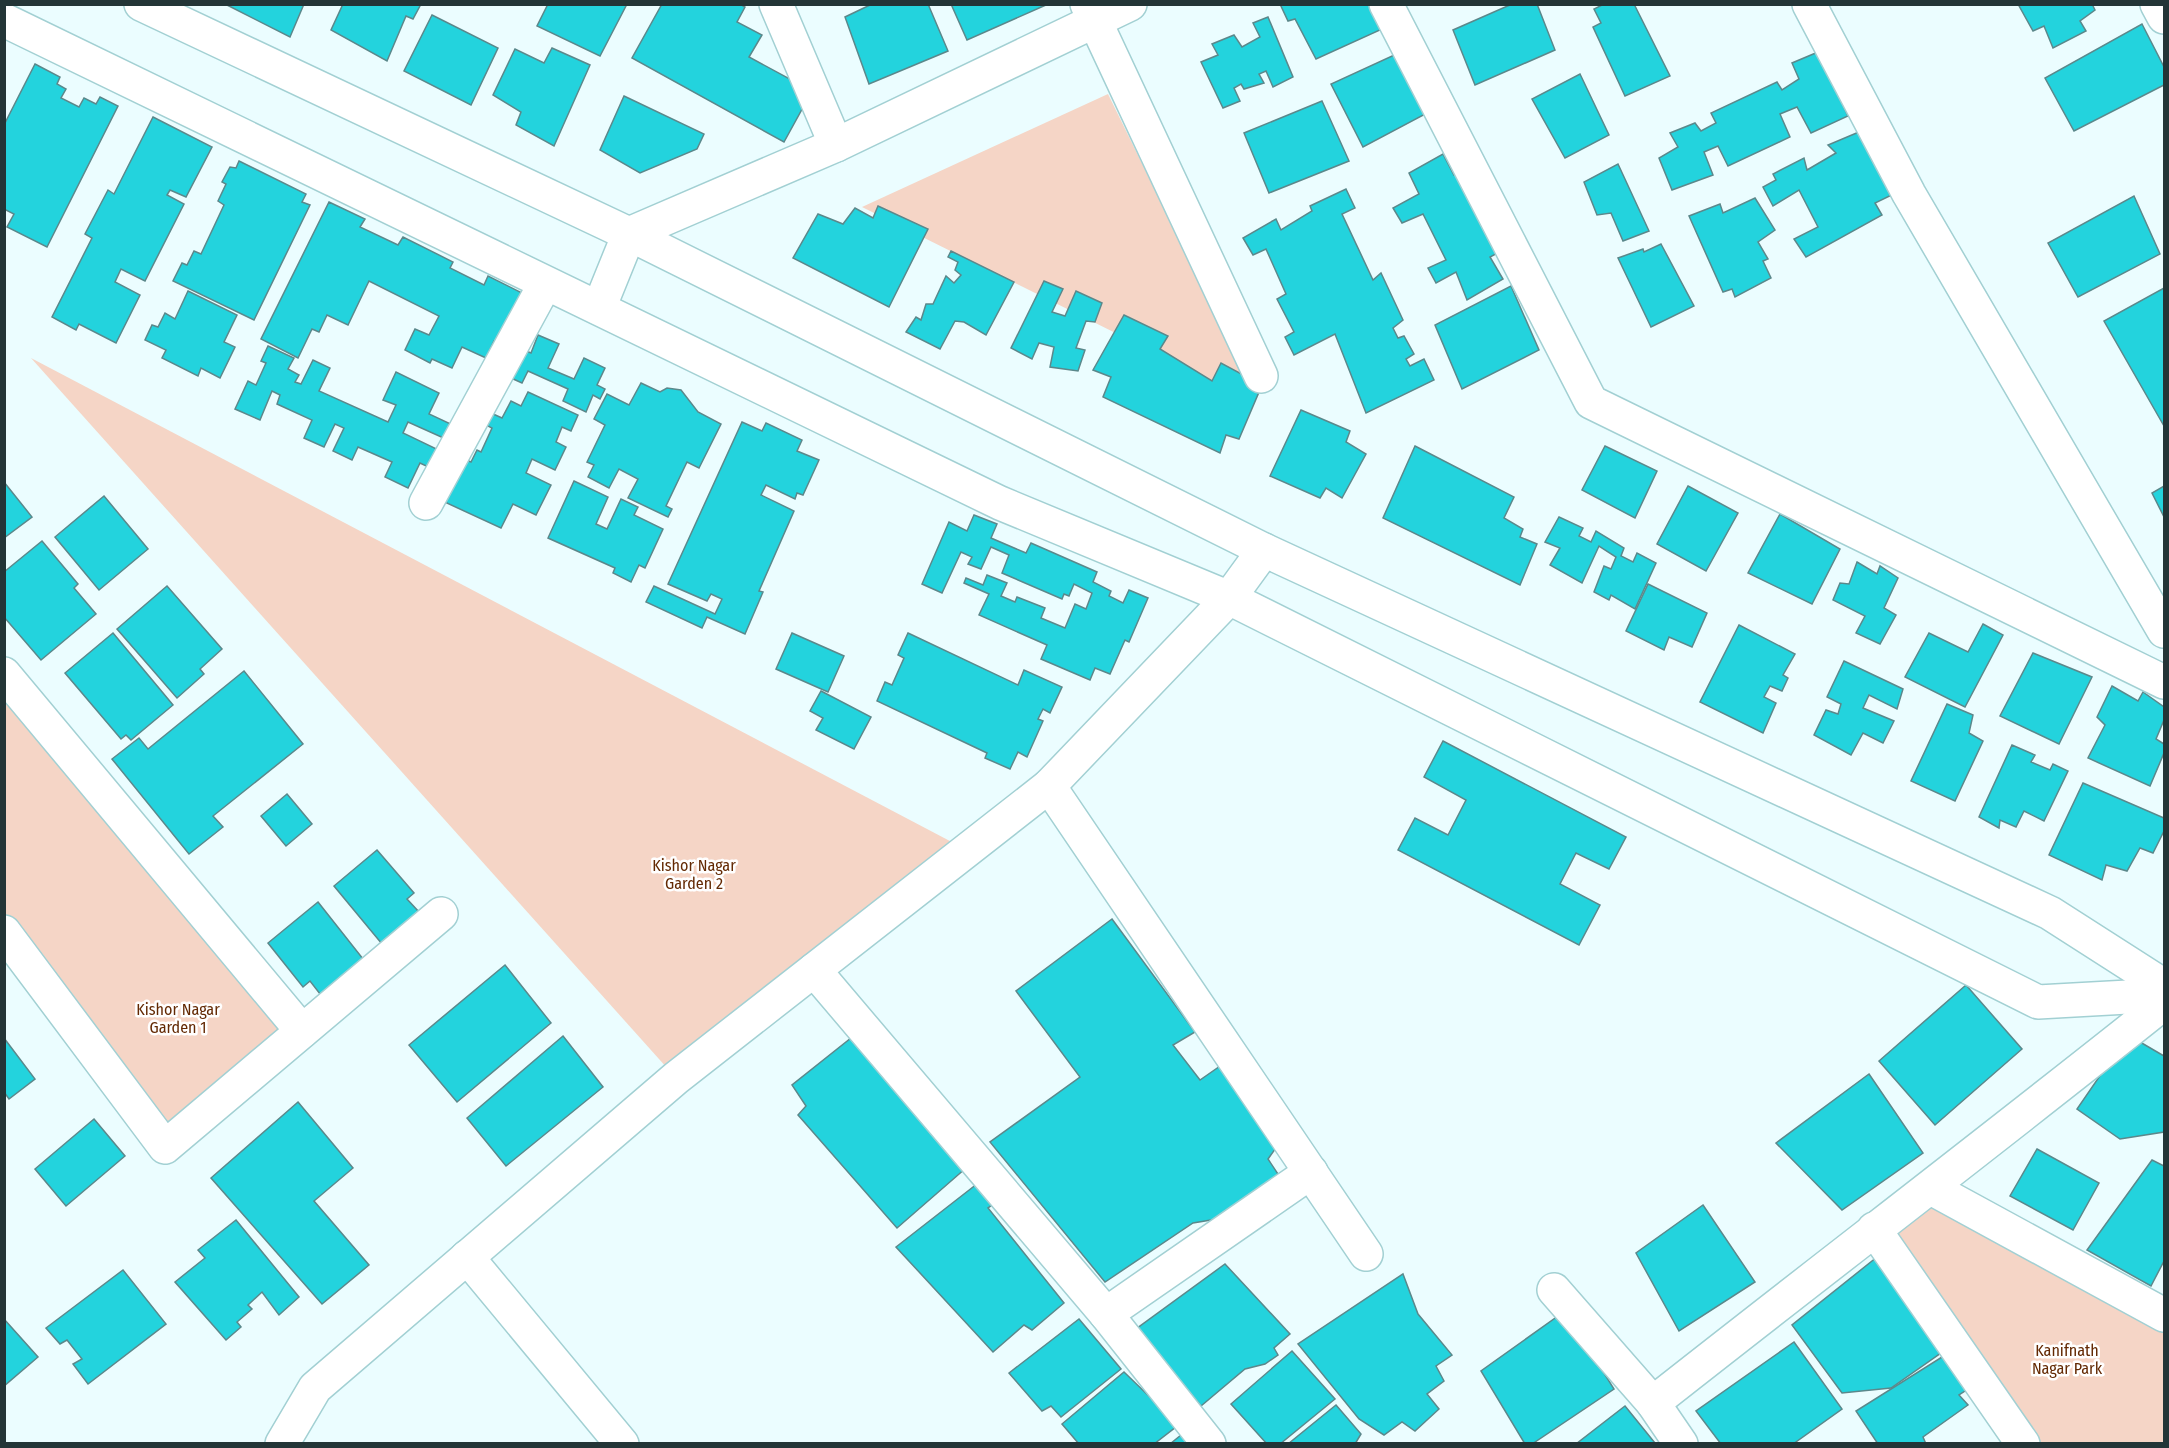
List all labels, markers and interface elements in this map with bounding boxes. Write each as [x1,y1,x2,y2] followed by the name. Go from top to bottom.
[652,856,736,893] park label: Kishor Nagar Garden 2
[136,1000,220,1037] park label: Kishor Nagar Garden 1
[2032,1341,2103,1378] park label: Kanifnath Nagar Park

